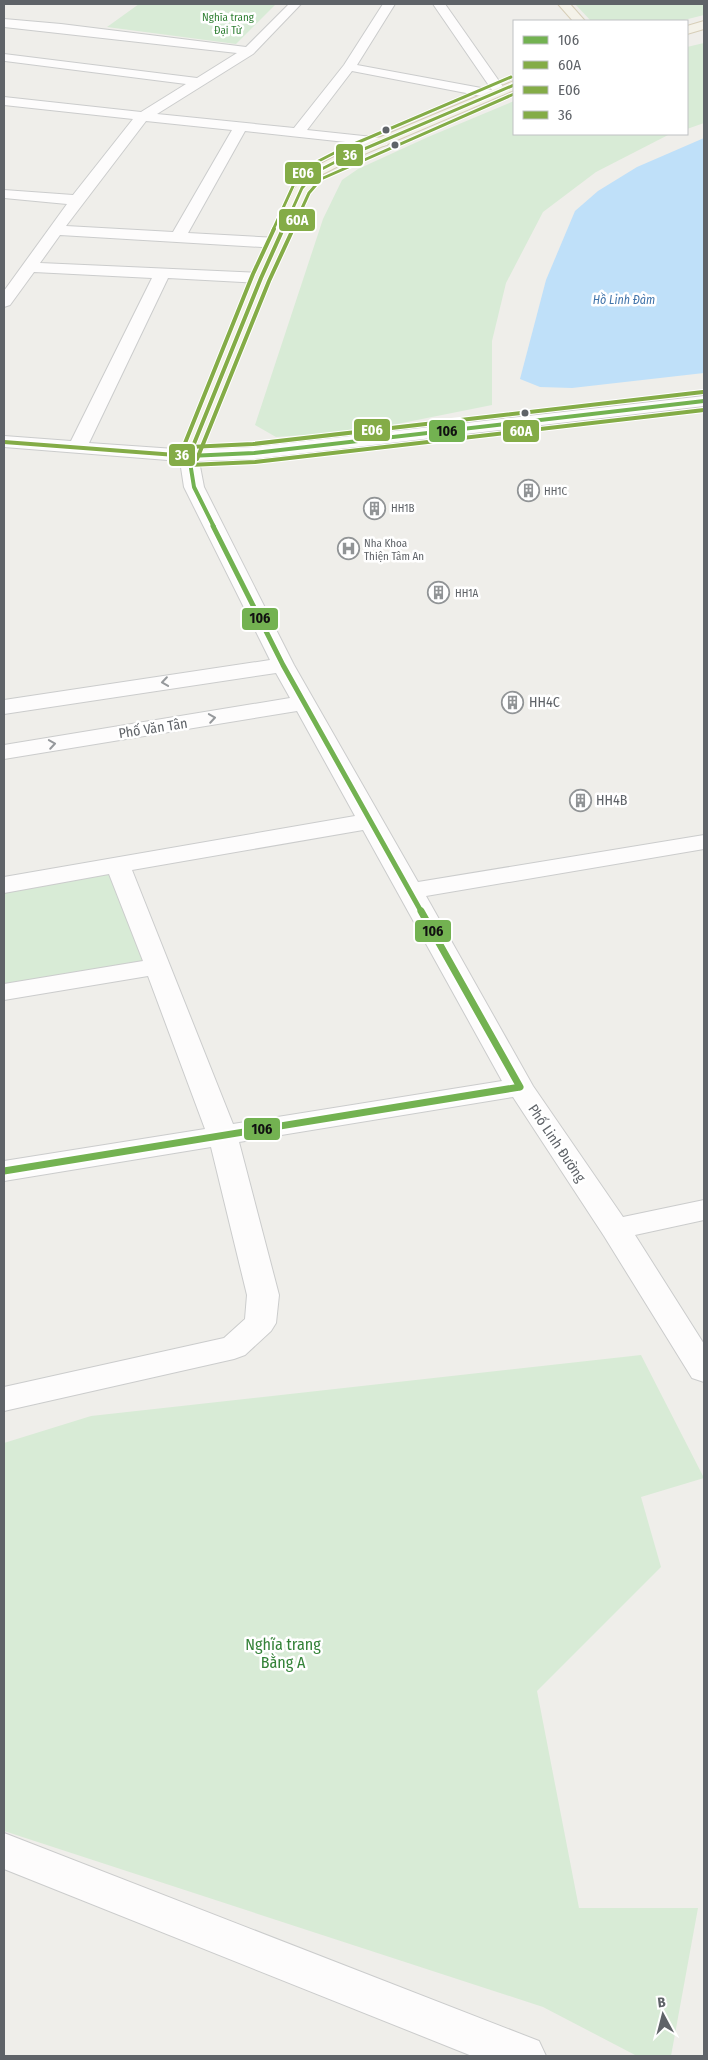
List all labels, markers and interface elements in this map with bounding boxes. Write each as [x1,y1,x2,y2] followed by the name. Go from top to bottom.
[202,11,255,37] park label: Nghĩa trang Đại Từ
[513,20,688,135] legend
[558,31,579,49] text: 106
[558,56,581,74] text: 60A
[558,81,580,99] text: E06
[558,106,572,124] text: 36
[381,125,391,135] unlabelled marker
[390,140,400,150] unlabelled marker
[335,143,364,167] line badge: 36
[342,147,357,164] text: 36
[284,161,322,185] line badge: E06
[292,165,314,182] text: E06
[278,208,316,232] line badge: 60A
[286,212,309,229] text: 60A
[593,292,655,307] water label: Hồ Linh Đàm
[520,408,530,418] unlabelled marker
[353,418,391,442] line badge: E06
[428,419,466,443] line badge: 106
[502,419,540,443] line badge: 60A
[361,422,383,439] text: E06
[437,423,457,440] text: 106
[510,423,533,440] text: 60A
[168,443,196,467] line badge: 36
[174,447,189,464] text: 36
[516,479,540,503] building icon: HH1C
[544,485,568,498] place label: HH1C
[363,496,387,520] building icon: HH1B
[391,502,415,515] place label: HH1B
[336,537,360,561] hospital icon: Nha Khoa Thiện Tâm An
[364,537,424,563] place label: Nha Khoa Thiện Tâm An
[427,581,451,605] building icon: HH1A
[455,587,479,600] place label: HH1A
[241,607,279,631] line badge: 106
[250,610,270,627] text: 106
[161,676,169,687] one-way arrow
[501,690,525,714] building icon: HH4C
[529,694,560,711] place label: HH4C
[209,713,217,724] one-way arrow
[117,714,189,742] street label: Phố Văn Tân
[48,739,56,750] one-way arrow
[568,788,592,812] building icon: HH4B
[596,792,628,809] place label: HH4B
[414,919,452,943] line badge: 106
[423,923,443,940] text: 106
[524,1101,590,1186] street label: Phố Linh Đường
[243,1117,281,1141] line badge: 106
[252,1121,272,1138] text: 106
[245,1635,321,1672] park label: Nghĩa trang Bằng A
[638,1990,688,2040] north arrow
[657,1994,667,2012] text: B

